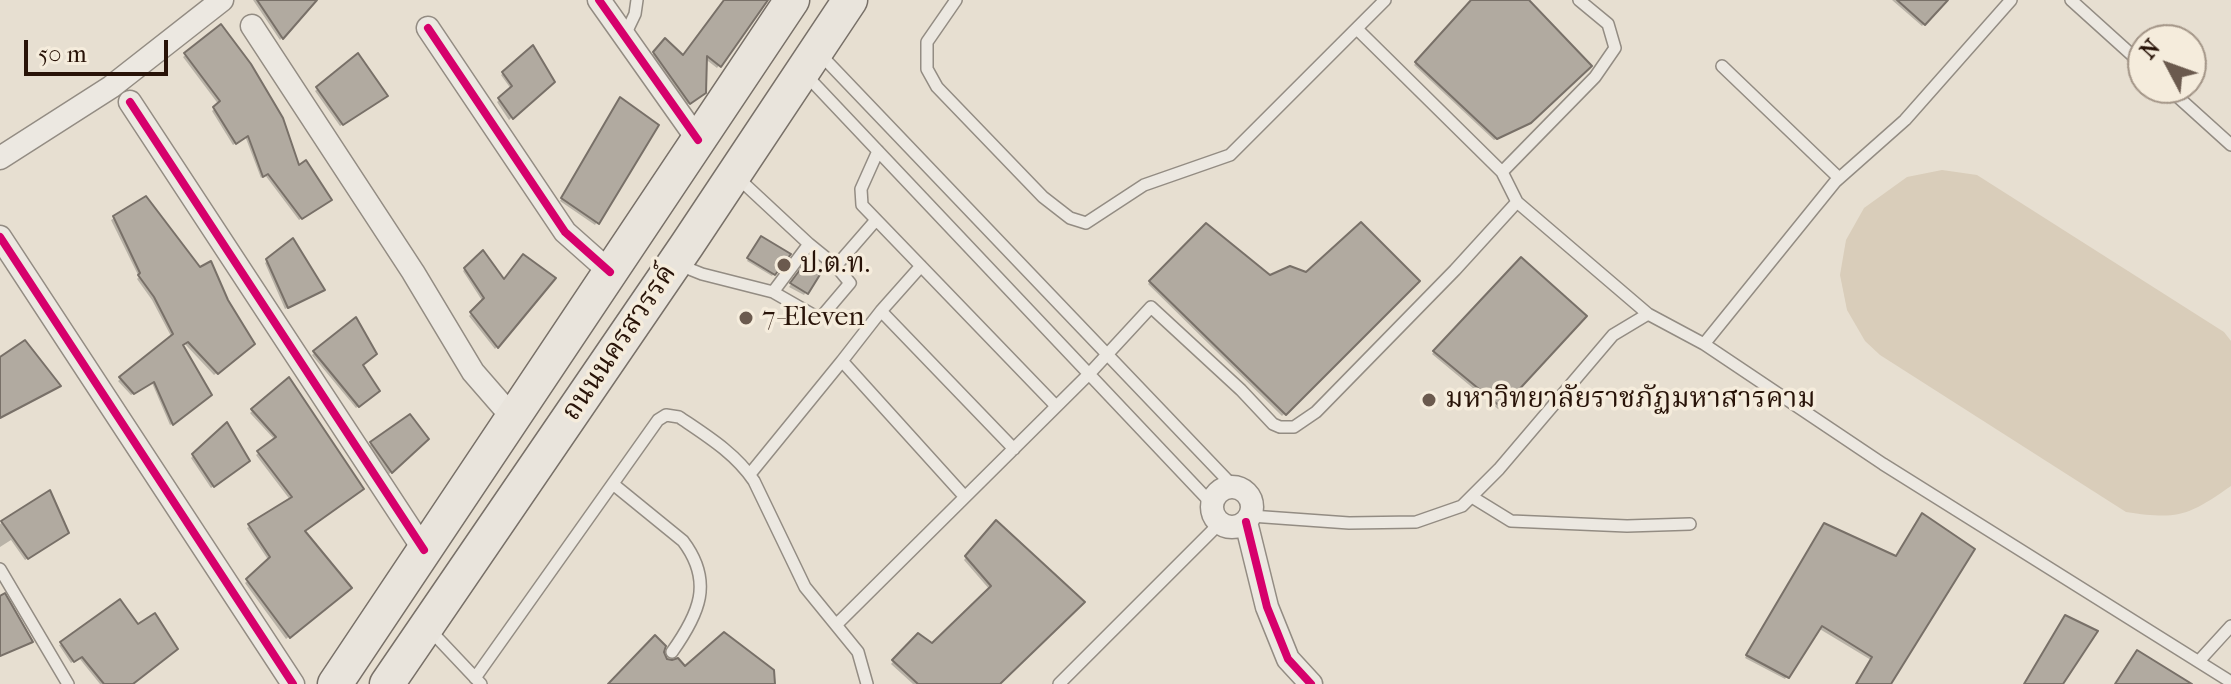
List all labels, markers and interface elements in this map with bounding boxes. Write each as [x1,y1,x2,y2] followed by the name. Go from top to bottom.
[28,24,172,74] scale bar
[2127,24,2207,104] north arrow
[2135,35,2166,64] text: N
[38,40,87,68] text: 50 m
[800,248,870,282] place label: ป.ต.ท.
[775,256,793,274] marker: ป.ต.ท.
[555,258,685,428] street label: ถนนนครสวรรค์
[762,301,865,335] place label: 7-Eleven
[737,309,755,327] marker: 7-Eleven
[1445,383,1816,417] place label: มหาวิทยาลัยราชภัฏมหาสารคาม
[1420,391,1438,409] marker: มหาวิทยาลัยราชภัฏมหาสารคาม

